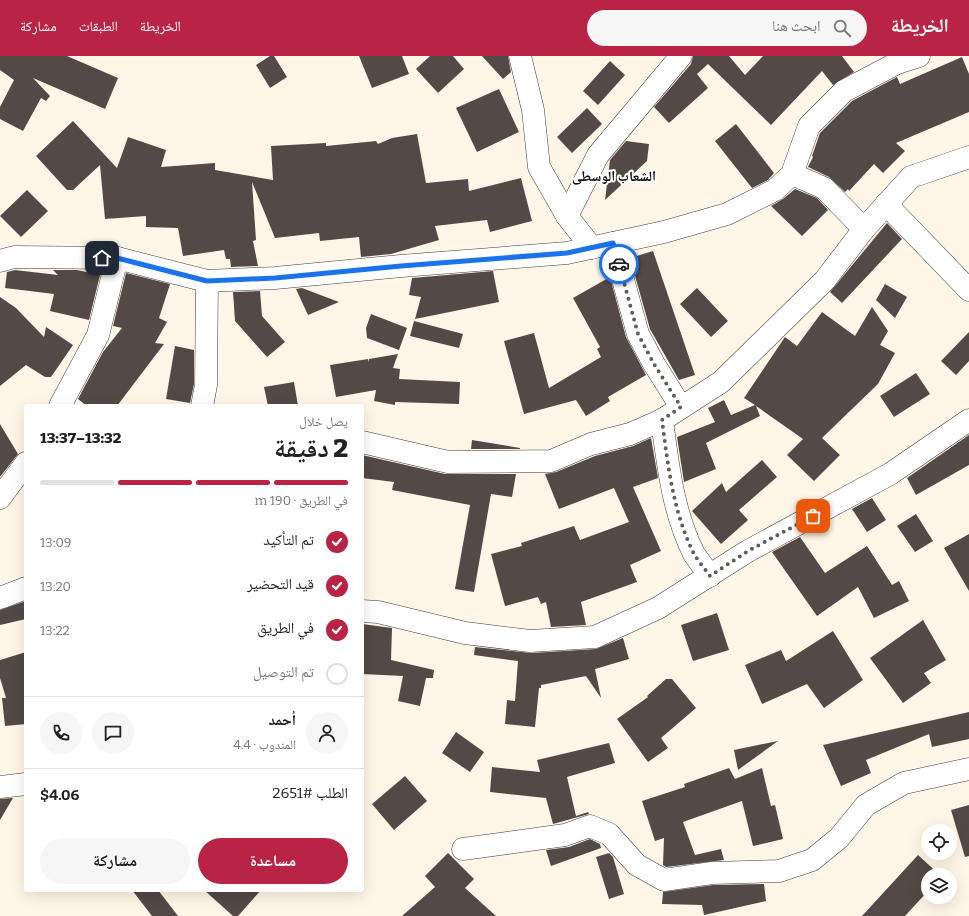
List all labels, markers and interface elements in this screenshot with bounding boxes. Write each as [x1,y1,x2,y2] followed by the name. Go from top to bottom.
[587,10,867,46] search box
[891,14,949,37] text: الخريطة
[772,17,821,35] text: ابحث هنا
[831,17,853,39] icon: search
[20,18,57,35] text: مشاركة
[79,18,118,35] text: الطبقات
[140,18,181,35] text: الخريطة
[572,168,656,185] district label: الشعاب الوسطى
[85,241,119,275] pin
[599,244,639,284] courier
[91,247,113,269] icon: home
[608,253,630,275] icon: car
[299,414,348,429] text: يصل خلال
[40,429,121,447] text: 13:32–13:37
[274,433,348,464] text: 2 دقيقة
[255,493,348,508] text: في الطريق · 190 m
[796,499,830,533] pin
[802,505,824,527] icon: bag
[263,531,314,549] text: تم التأكيد
[326,531,348,553] icon: check
[40,535,71,550] text: 13:09
[247,575,314,593] text: قيد التحضير
[326,575,348,597] icon: check
[40,579,71,594] text: 13:20
[257,619,314,637] text: في الطريق
[326,619,348,641] icon: check
[40,623,70,638] text: 13:22
[253,663,314,681] text: تم التوصيل
[269,711,296,729] text: أحمد
[40,712,82,754] button: phone
[92,712,134,754] button: chat
[306,712,348,754] button: person
[233,737,296,752] text: المندوب · 4.4
[272,784,348,802] text: الطلب #2651
[40,786,79,804] text: $4.06
[921,824,957,904] map controls
[921,824,957,860] button: locate
[40,838,190,884] button: مشاركة
[198,838,348,884] button: مساعدة
[921,868,957,904] button: layers

